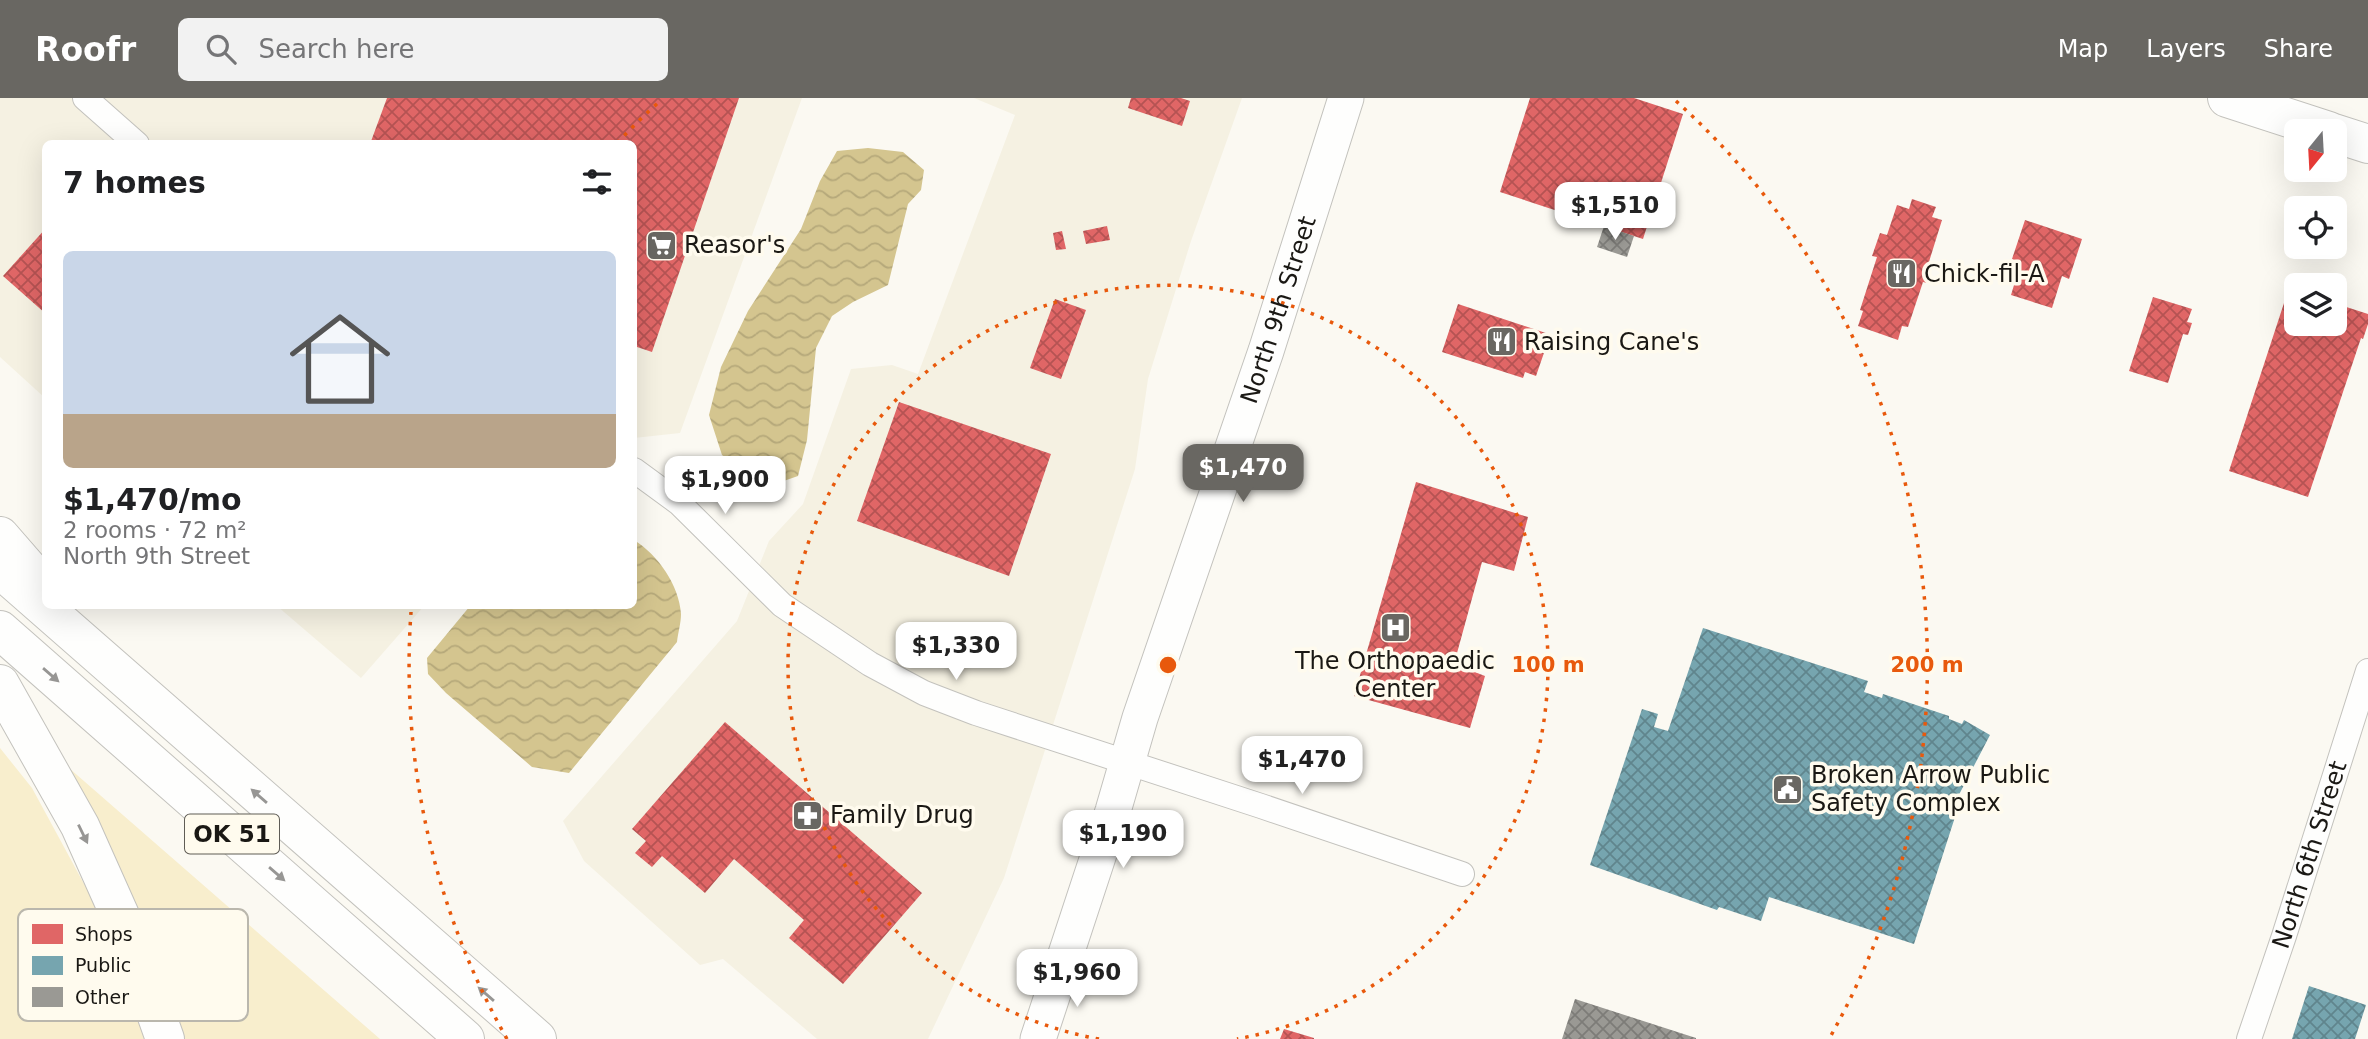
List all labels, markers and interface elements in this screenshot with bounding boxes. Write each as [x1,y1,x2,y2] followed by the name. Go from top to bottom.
[178,18,668,81] search box
[35,30,136,69] text: Roofr
[202,30,240,68] icon: search
[258,34,415,64] text: Search here
[2058,35,2108,63] text: Map
[2146,35,2226,63] text: Layers
[2264,35,2333,63] text: Share
[2284,119,2347,182] north arrow
[2284,119,2347,336] map controls
[578,163,616,201] icon: filters
[63,165,206,200] text: 7 homes
[1558,183,1672,242] pin: $1,510
[1571,192,1659,218] text: $1,510
[2284,196,2347,259] button: locate
[1235,213,1322,407] street label: North 9th Street
[644,228,678,262] supermarket icon: Reasor's
[684,231,785,259] place label: Reasor's
[1884,257,1918,291] restaurant icon: Chick-fil-A
[1924,260,2045,288] place label: Chick-fil-A
[2284,273,2347,336] button: layers
[277,296,403,422] icon: home
[1484,325,1518,359] restaurant icon: Raising Cane's
[1524,328,1699,356] place label: Raising Cane's
[1186,444,1300,504] pin: $1,470
[1199,454,1287,480] text: $1,470
[668,456,782,516] pin: $1,900
[681,466,769,492] text: $1,900
[63,482,242,517] text: $1,470/mo
[63,517,247,543] text: 2 rooms · 72 m²
[63,543,250,569] text: North 9th Street
[1378,610,1412,644] hospital icon: The Orthopaedic Center
[899,622,1013,682] pin: $1,330
[912,632,1000,658] text: $1,330
[1294,647,1495,703] place label: The Orthopaedic Center
[1156,653,1180,677] centre of rings
[1511,653,1585,677] text: 100 m
[1890,653,1964,677] text: 200 m
[42,667,60,683] one-way arrow
[1245,736,1359,796] pin: $1,470
[1258,746,1346,772] text: $1,470
[2267,757,2353,952] street label: North 6th Street
[1811,761,2050,817] place label: Broken Arrow Public Safety Complex
[1771,772,1805,806] public building icon: Broken Arrow Public Safety Complex
[251,789,268,804] one-way arrow
[790,798,824,832] pharmacy icon: Family Drug
[830,801,974,829] place label: Family Drug
[1066,810,1180,870] pin: $1,190
[185,814,279,854] road number: OK 51
[1079,820,1167,846] text: $1,190
[78,824,89,844] one-way arrow
[268,865,285,881] one-way arrow
[18,909,248,1021] legend
[75,923,133,945] text: Shops
[1020,950,1134,1009] pin: $1,960
[75,954,131,976] text: Public
[1033,959,1121,985] text: $1,960
[75,986,129,1008] text: Other
[477,986,495,1002] one-way arrow

